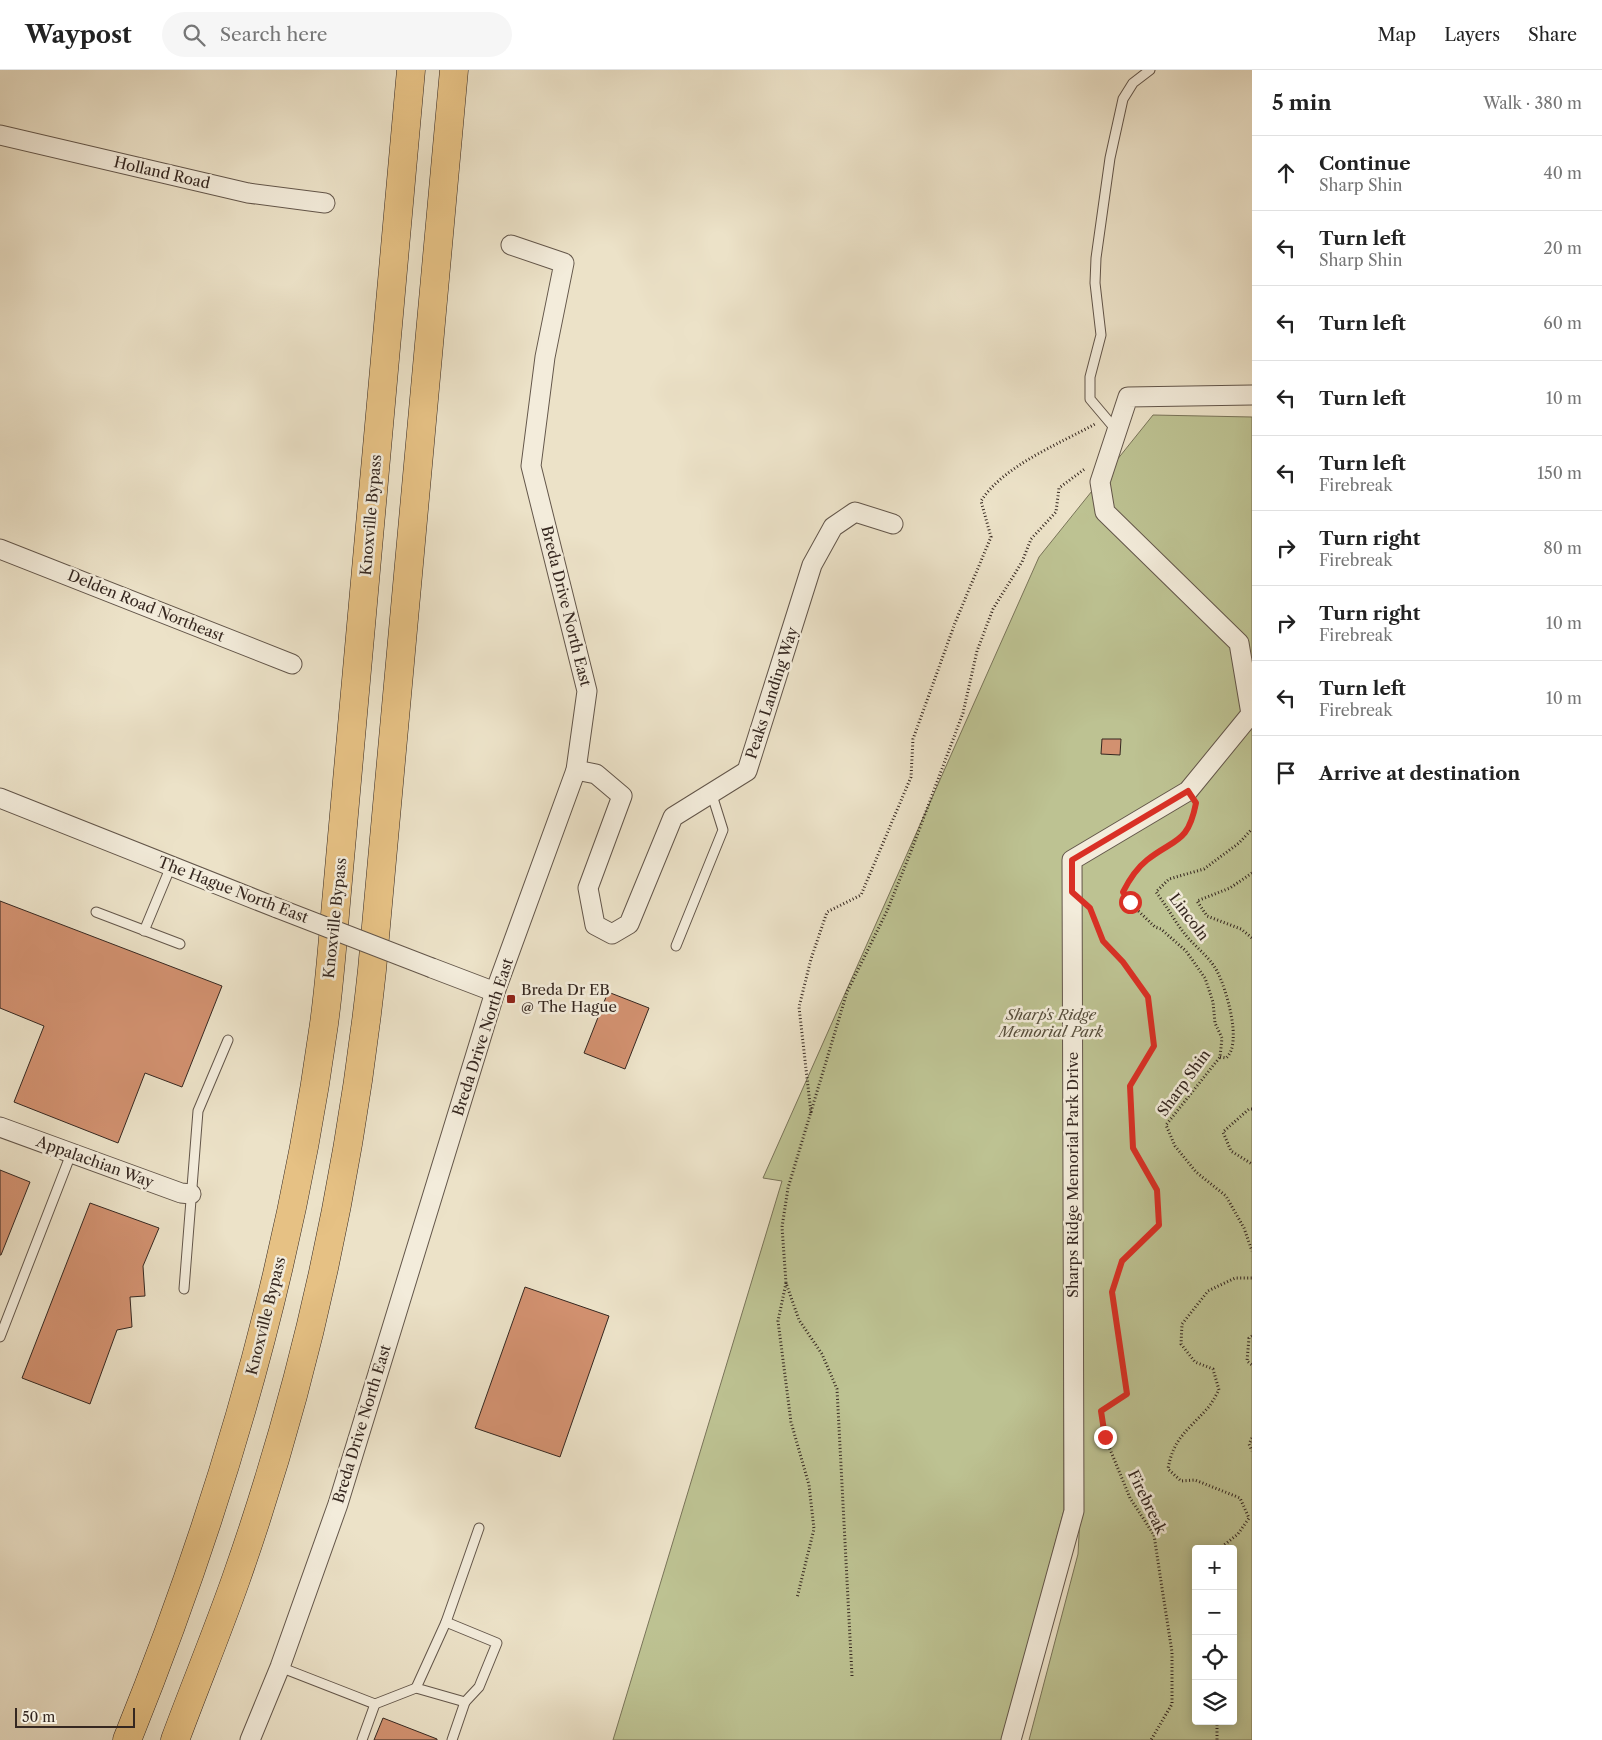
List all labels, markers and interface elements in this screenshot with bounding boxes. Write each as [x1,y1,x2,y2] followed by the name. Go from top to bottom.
[162,12,512,57] search box
[25,20,132,49] text: Waypost
[180,21,208,49] icon: search
[220,23,327,46] text: Search here
[1378,24,1416,46] text: Map
[1444,24,1500,46] text: Layers
[1528,24,1577,46] text: Share
[1272,90,1332,115] text: 5 min
[1483,93,1582,113] text: Walk · 380 m
[112,152,212,193] street label: Holland Road
[1319,152,1411,175] text: Continue
[1272,159,1300,187] icon: ahead
[1543,163,1582,183] text: 40 m
[1319,175,1402,195] text: Sharp Shin
[1319,227,1406,250] text: Turn left
[1272,234,1300,262] icon: left
[1543,238,1582,258] text: 20 m
[1319,250,1402,270] text: Sharp Shin
[1272,309,1300,337] icon: left
[1319,312,1406,335] text: Turn left
[1543,313,1582,333] text: 60 m
[1272,384,1300,412] icon: left
[1319,387,1406,410] text: Turn left
[1546,388,1582,408] text: 10 m
[1319,452,1406,475] text: Turn left
[356,454,385,576] street label: Knoxville Bypass
[1272,459,1300,487] icon: left
[1537,463,1582,483] text: 150 m
[1319,475,1393,495] text: Firebreak
[537,524,596,689] street label: Breda Drive North East
[1319,527,1420,550] text: Turn right
[1272,534,1300,562] icon: right
[1543,538,1582,558] text: 80 m
[1319,550,1393,570] text: Firebreak
[65,565,228,646] street label: Delden Road Northeast
[1319,602,1420,625] text: Turn right
[1272,609,1300,637] icon: right
[1546,613,1582,633] text: 10 m
[741,624,802,761] street label: Peaks Landing Way
[1319,625,1393,645] text: Firebreak
[1319,677,1406,700] text: Turn left
[1272,684,1300,712] icon: left
[1546,688,1582,708] text: 10 m
[1319,700,1393,720] text: Firebreak
[1272,759,1300,787] icon: arrive
[1319,762,1520,785] text: Arrive at destination
[155,852,312,927] street label: The Hague North East
[319,857,350,979] street label: Knoxville Bypass
[1165,889,1214,945] street label: Lincoln
[1119,891,1142,914] route start
[448,955,517,1118] street label: Breda Drive North East
[521,980,617,1016] place label: Breda Dr EB @ The Hague
[505,993,517,1005] marker: Breda Dr EB @ The Hague
[997,1005,1103,1041] park label: Sharp's Ridge Memorial Park
[1153,1045,1215,1120] street label: Sharp Shin
[1063,1052,1082,1298] street label: Sharps Ridge Memorial Park Drive
[33,1131,157,1192] street label: Appalachian Way
[242,1255,289,1377] street label: Knoxville Bypass
[328,1342,395,1506] street label: Breda Drive North East
[1094,1426,1117,1449] route end
[1124,1467,1172,1538] street label: Firebreak
[1192,1545,1237,1725] map controls
[1192,1545,1237,1590] button: +
[1192,1590,1237,1635] button: −
[1192,1635,1237,1680] button: locate
[1192,1680,1237,1725] button: layers
[15,1705,135,1728] scale bar
[22,1708,55,1726] text: 50 m

